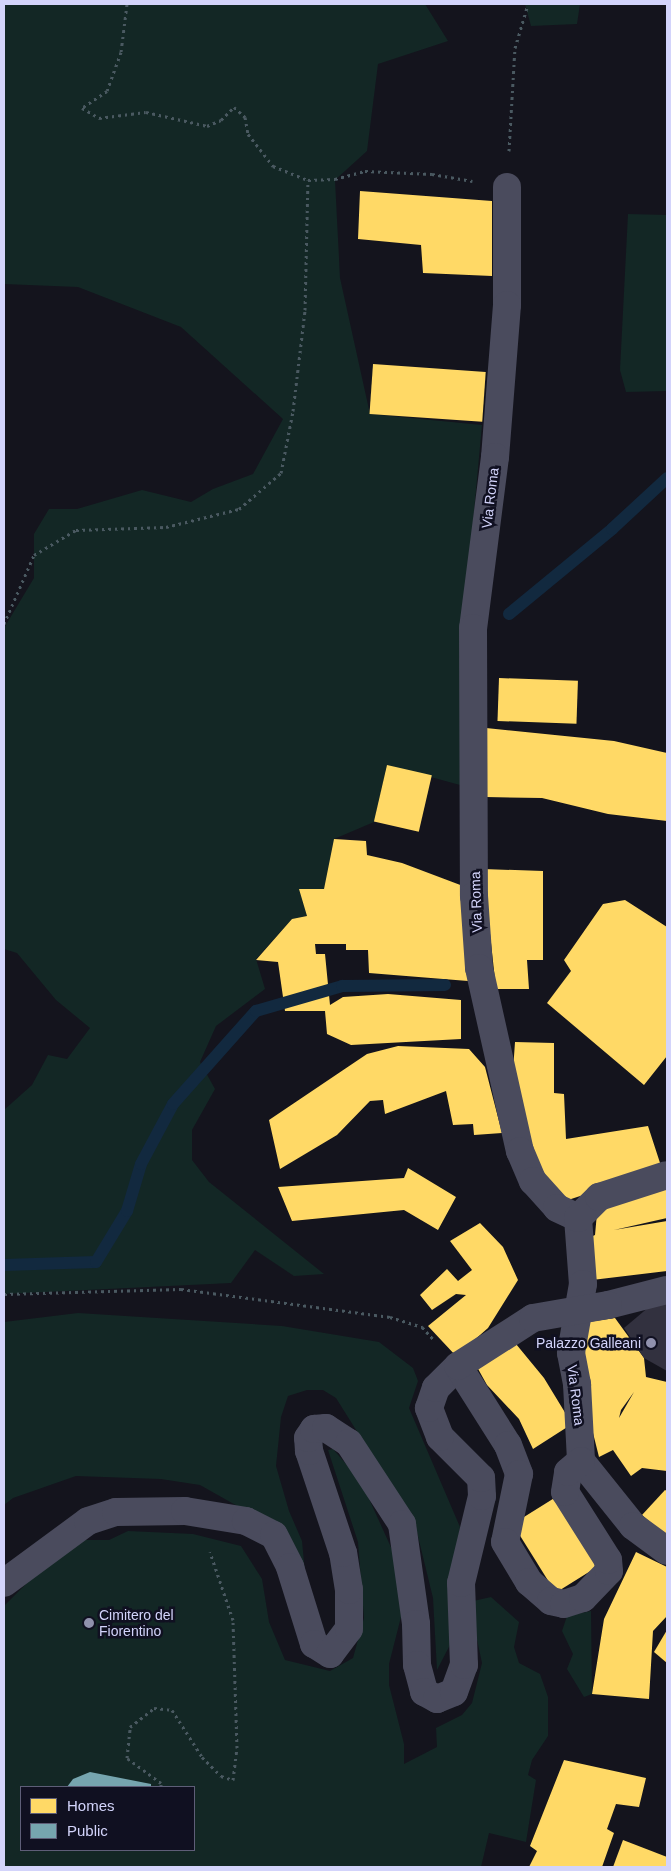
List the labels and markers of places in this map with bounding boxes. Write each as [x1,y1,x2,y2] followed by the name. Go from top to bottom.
[536,1335,641,1351] place label: Palazzo Galleani
[645,1337,657,1349] marker: Palazzo Galleani
[99,1607,174,1640] place label: Cimitero del Fiorentino
[83,1617,95,1629] marker: Cimitero del Fiorentino

